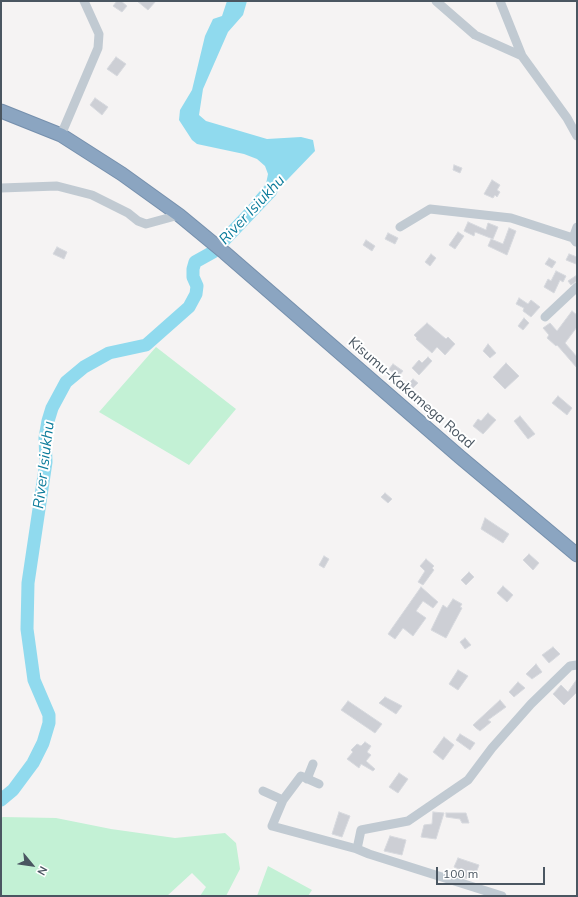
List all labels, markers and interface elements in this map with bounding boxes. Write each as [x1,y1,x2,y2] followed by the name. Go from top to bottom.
[215,172,289,248] water label: River Isiukhu
[345,334,477,452] street label: Kisumu-Kakamega Road
[30,420,58,510] water label: River Isiukhu
[12,845,52,885] north arrow
[438,859,547,885] scale bar
[34,864,51,878] text: N
[443,866,478,881] text: 100 m

